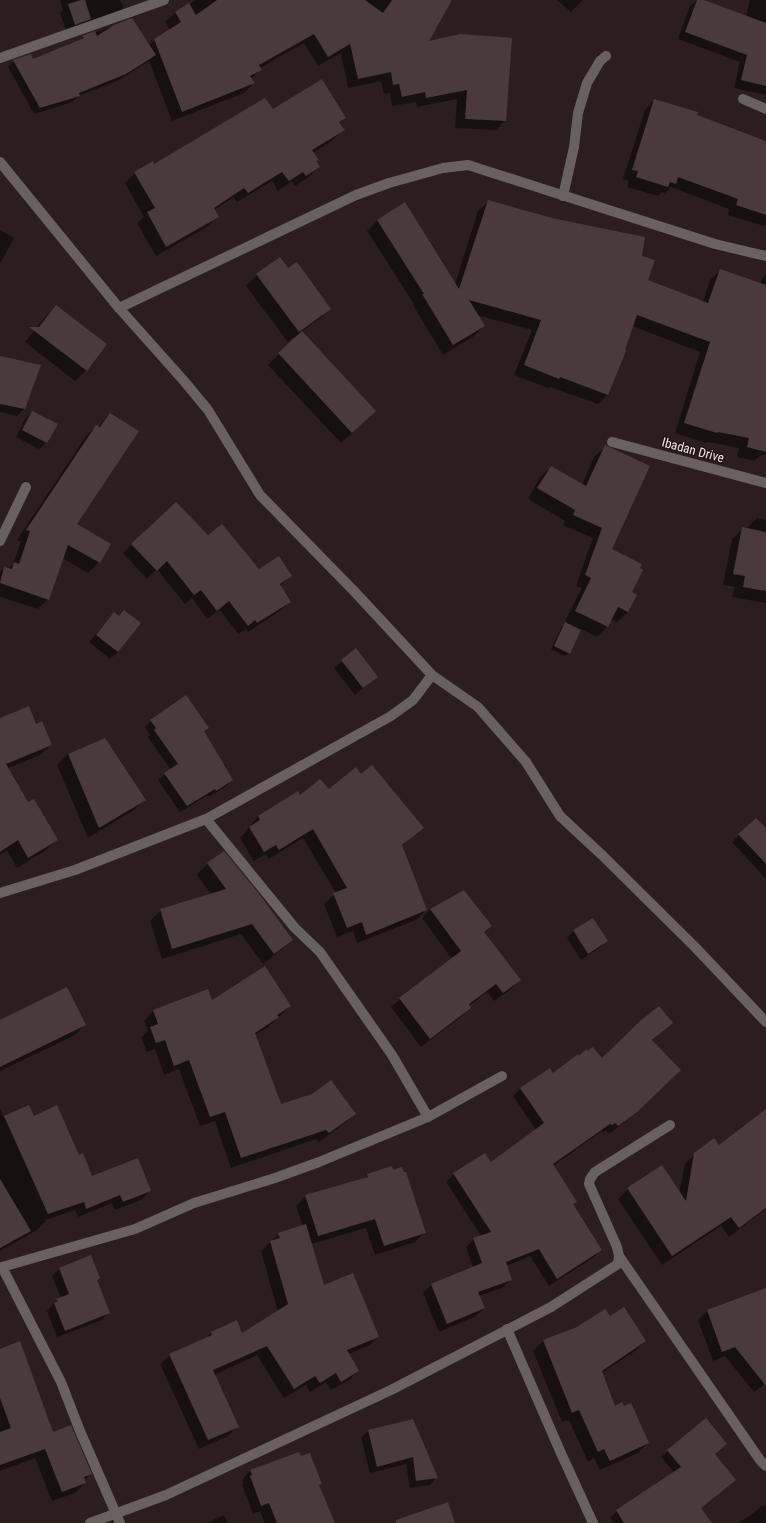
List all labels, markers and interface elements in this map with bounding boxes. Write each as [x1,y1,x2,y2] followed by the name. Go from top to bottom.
[660,435,726,465] street label: Ibadan Drive

